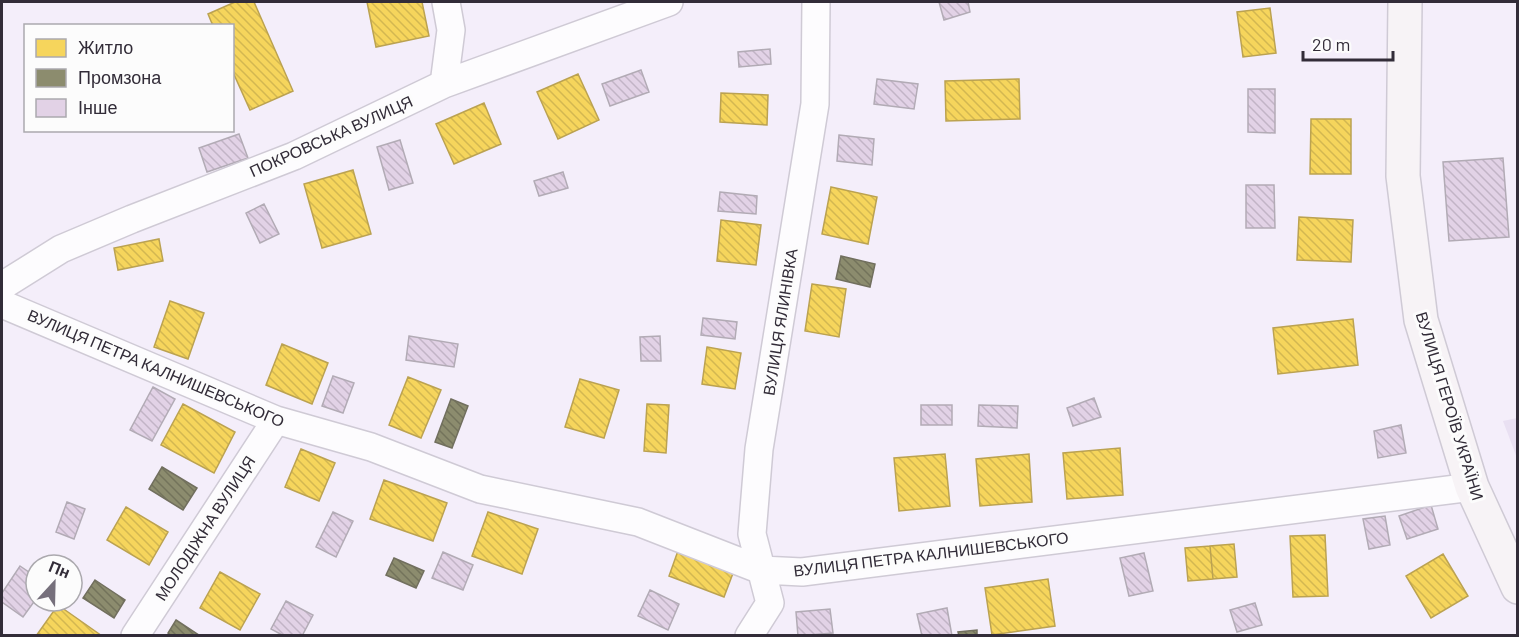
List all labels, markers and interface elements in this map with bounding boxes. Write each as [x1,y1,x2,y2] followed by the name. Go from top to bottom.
[24,24,234,132] legend
[1303,24,1393,62] scale bar
[1312,33,1350,55] text: 20 m
[78,36,133,58] text: Житло
[78,66,162,88] text: Промзона
[246,91,415,180] street label: ПОКРОВСЬКА ВУЛИЦЯ
[78,96,117,118] text: Інше
[759,247,801,397] street label: ВУЛИЦЯ ЯЛИНІВКА
[25,305,287,430] street label: ВУЛИЦЯ ПЕТРА КАЛНИШЕВСЬКОГО
[1413,309,1488,502] street label: ВУЛИЦЯ ГЕРОЇВ УКРАЇНИ
[151,452,259,604] street label: МОЛОДІЖНА ВУЛИЦЯ
[792,527,1070,580] street label: ВУЛИЦЯ ПЕТРА КАЛНИШЕВСЬКОГО
[24,553,84,613] north arrow
[46,556,73,581] text: Пн

